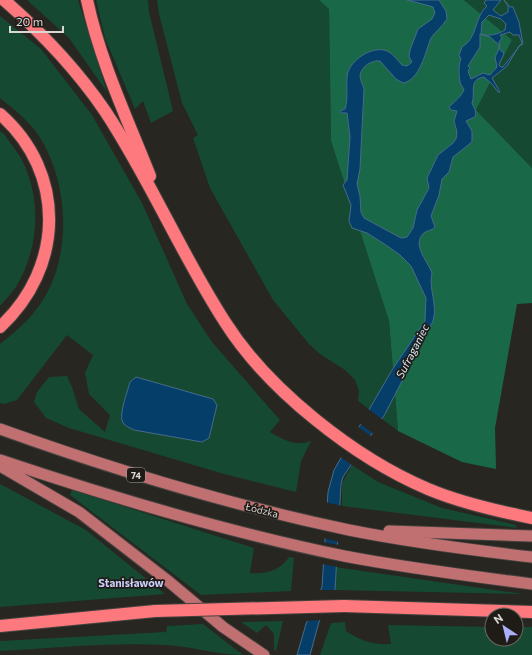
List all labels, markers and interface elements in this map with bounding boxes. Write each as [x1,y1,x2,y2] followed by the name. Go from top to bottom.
[10,8,63,34] scale bar
[16,14,43,28] text: 20 m
[393,321,431,380] water label: Sufraganiec
[127,468,145,482] road number: 74
[243,500,280,520] street label: Łódzka
[98,576,164,589] district label: Stanisławów
[484,607,524,647] north arrow
[491,611,505,626] text: N

